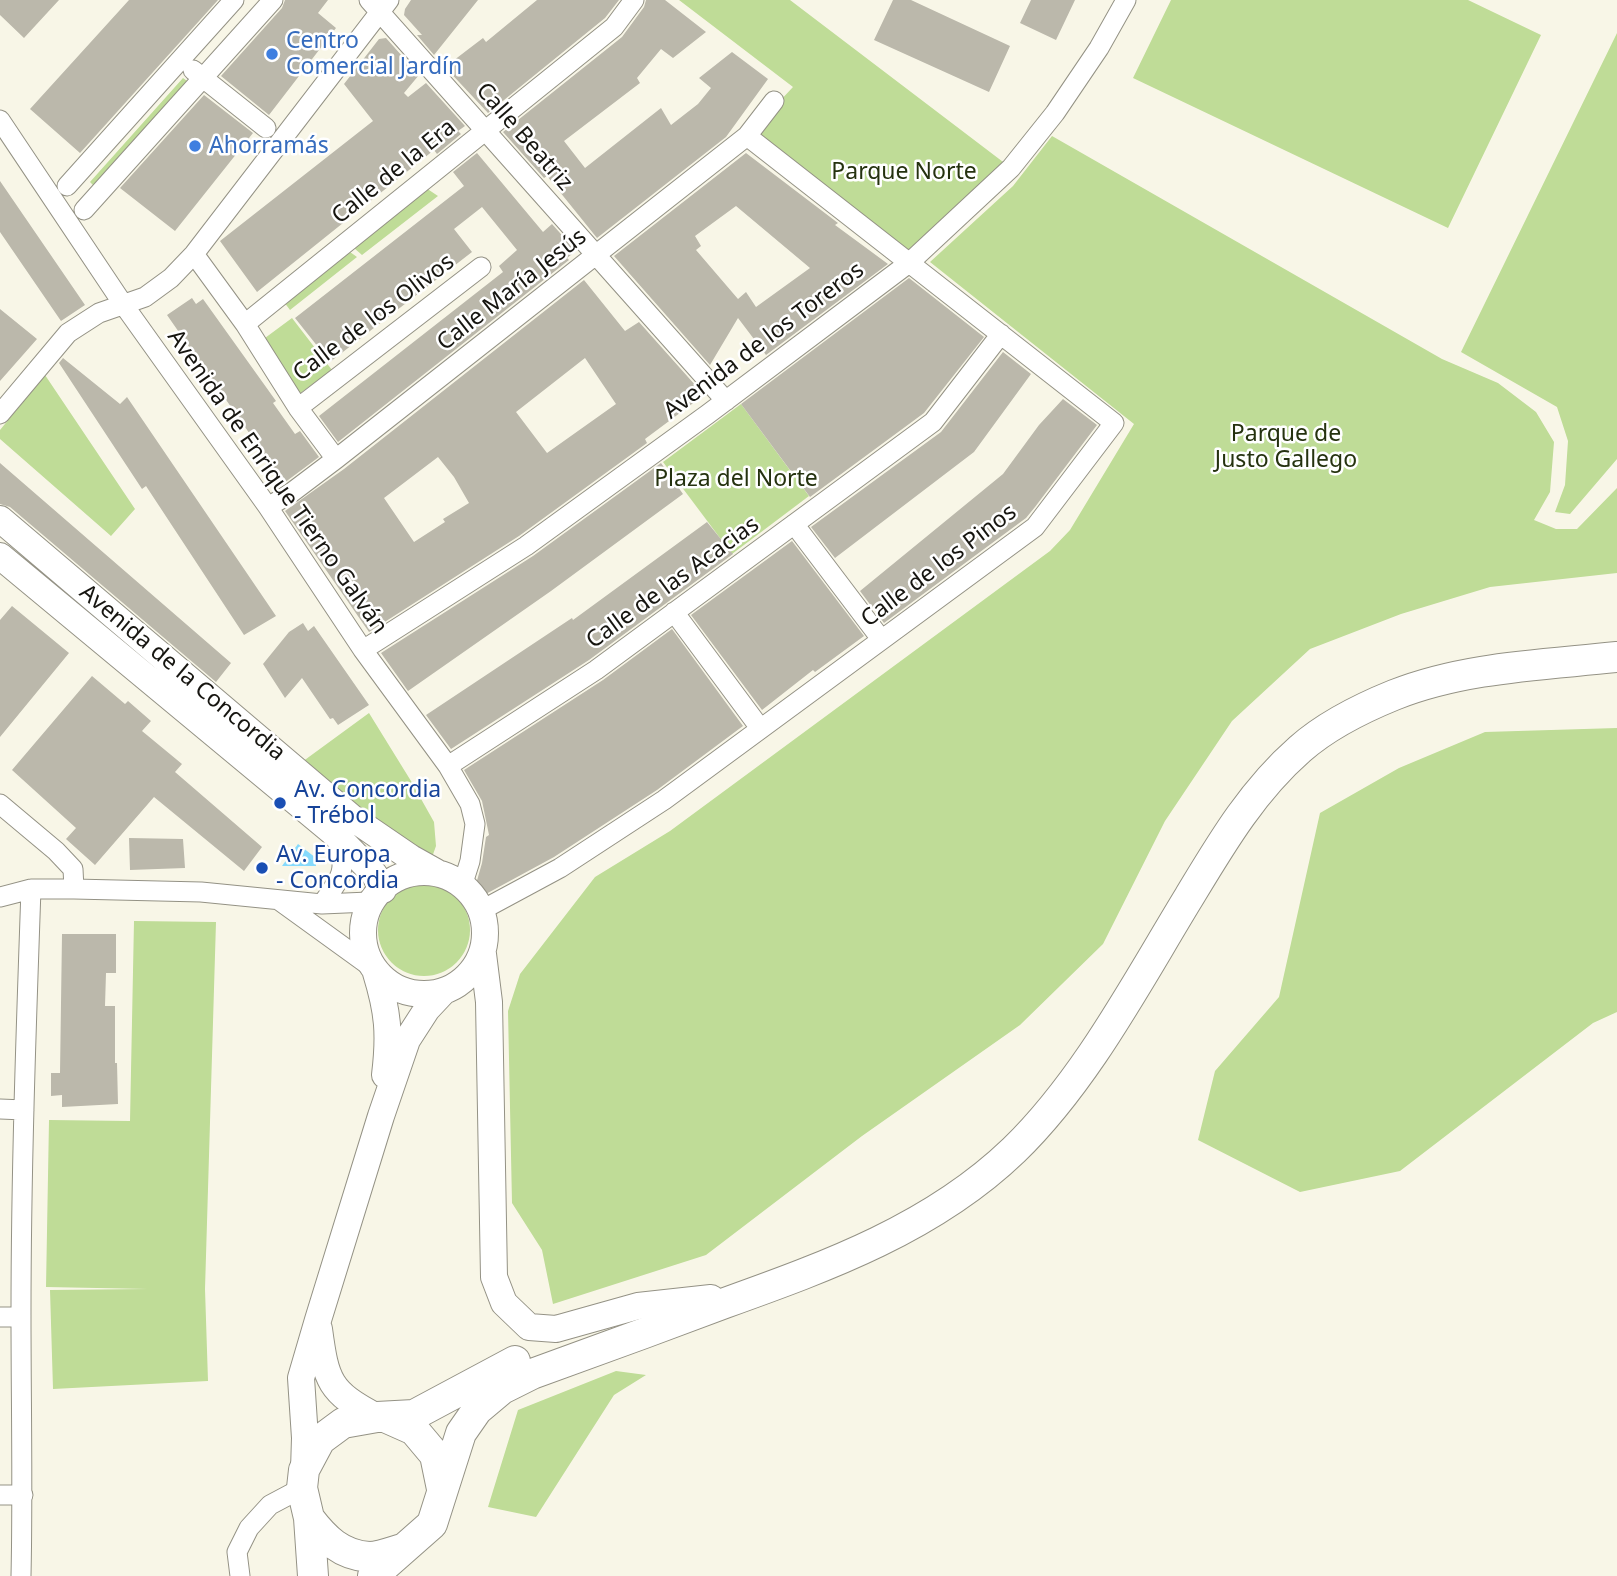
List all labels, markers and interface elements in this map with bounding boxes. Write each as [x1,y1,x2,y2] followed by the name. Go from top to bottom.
[286,27,462,81] place label: Centro Comercial Jardín
[264,46,280,62] marker: Centro Comercial Jardín
[470,78,578,196] street label: Calle Beatriz
[327,114,461,230] street label: Calle de la Era
[209,132,329,160] place label: Ahorramás
[187,138,203,154] marker: Ahorramás
[831,158,977,186] park label: Parque Norte
[432,223,592,357] street label: Calle María Jesús
[288,248,460,388] street label: Calle de los Olivos
[658,257,870,425] street label: Avenida de los Toreros
[161,325,393,639] street label: Avenida de Enrique Tierno Galván
[1215,420,1357,474] park label: Parque de Justo Gallego
[654,465,818,493] park label: Plaza del Norte
[856,499,1022,633] street label: Calle de los Pinos
[581,511,765,655] street label: Calle de las Acacias
[74,579,290,767] street label: Avenida de la Concordia
[294,776,441,830] place label: Av. Concordia - Trébol
[272,795,288,811] marker: Av. Concordia - Trébol
[276,841,399,895] place label: Av. Europa - Concordia
[254,860,270,876] marker: Av. Europa - Concordia

